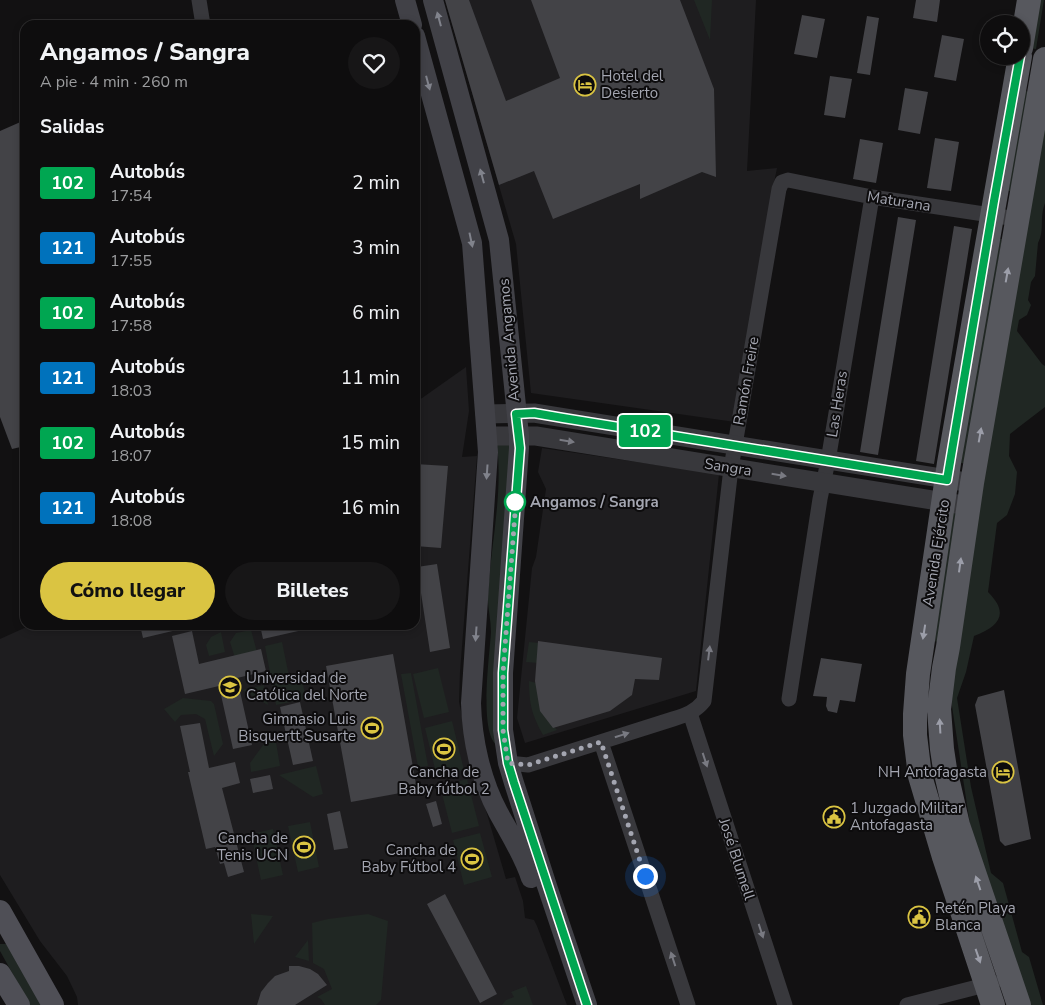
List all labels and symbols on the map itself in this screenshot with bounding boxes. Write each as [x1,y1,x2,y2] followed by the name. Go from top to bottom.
[434,11,442,26] one-way arrow
[601,66,664,103] place label: Hotel del Desierto
[573,73,597,97] hotel icon: Hotel del Desierto
[424,76,432,91] one-way arrow
[478,168,486,183] one-way arrow
[866,186,932,216] street label: Maturana
[467,232,475,248] one-way arrow
[1004,266,1012,282] one-way arrow
[494,278,524,402] street label: Avenida Angamos
[728,335,764,427] street label: Ramón Freire
[822,369,852,439] street label: Las Heras
[616,415,674,447] line badge: 102
[977,427,985,443] one-way arrow
[559,437,575,445] one-way arrow
[703,453,753,481] street label: Sangra
[482,464,490,480] one-way arrow
[771,472,787,480] one-way arrow
[504,491,526,513] marker: Angamos / Sangra
[530,492,659,512] place label: Angamos / Sangra
[918,498,954,608] street label: Avenida Ejército
[957,557,965,573] one-way arrow
[920,624,928,640] one-way arrow
[471,626,479,642] one-way arrow
[705,644,713,660] one-way arrow
[246,668,367,705] place label: Universidad de Católica del Norte
[218,675,242,699] school or university icon: Universidad de Católica del Norte
[238,709,356,746] place label: Gimnasio Luis Bisquertt Susarte
[360,716,384,740] sports icon: Gimnasio Luis Bisquertt Susarte
[935,718,943,734] one-way arrow
[615,731,630,738] one-way arrow
[432,737,456,761] sports icon: Cancha de Baby fútbol 2
[701,753,709,768] one-way arrow
[991,760,1015,784] hotel icon: NH Antofagasta
[398,762,490,799] place label: Cancha de Baby fútbol 2
[878,762,987,782] place label: NH Antofagasta
[850,798,964,835] place label: 1 Juzgado Militar Antofagasta
[822,805,846,829] public building icon: 1 Juzgado Militar Antofagasta
[714,815,760,903] street label: José Blumell
[217,828,288,865] place label: Cancha de Tenis UCN
[292,835,316,859] sports icon: Cancha de Tenis UCN
[362,840,456,877] place label: Cancha de Baby Fútbol 4
[460,847,484,871] sports icon: Cancha de Baby Fútbol 4
[633,864,658,889] your location
[974,876,981,891] one-way arrow
[935,898,1016,935] place label: Retén Playa Blanca
[907,905,931,929] public building icon: Retén Playa Blanca
[757,924,765,939] one-way arrow
[974,949,982,964] one-way arrow
[668,951,676,966] one-way arrow

